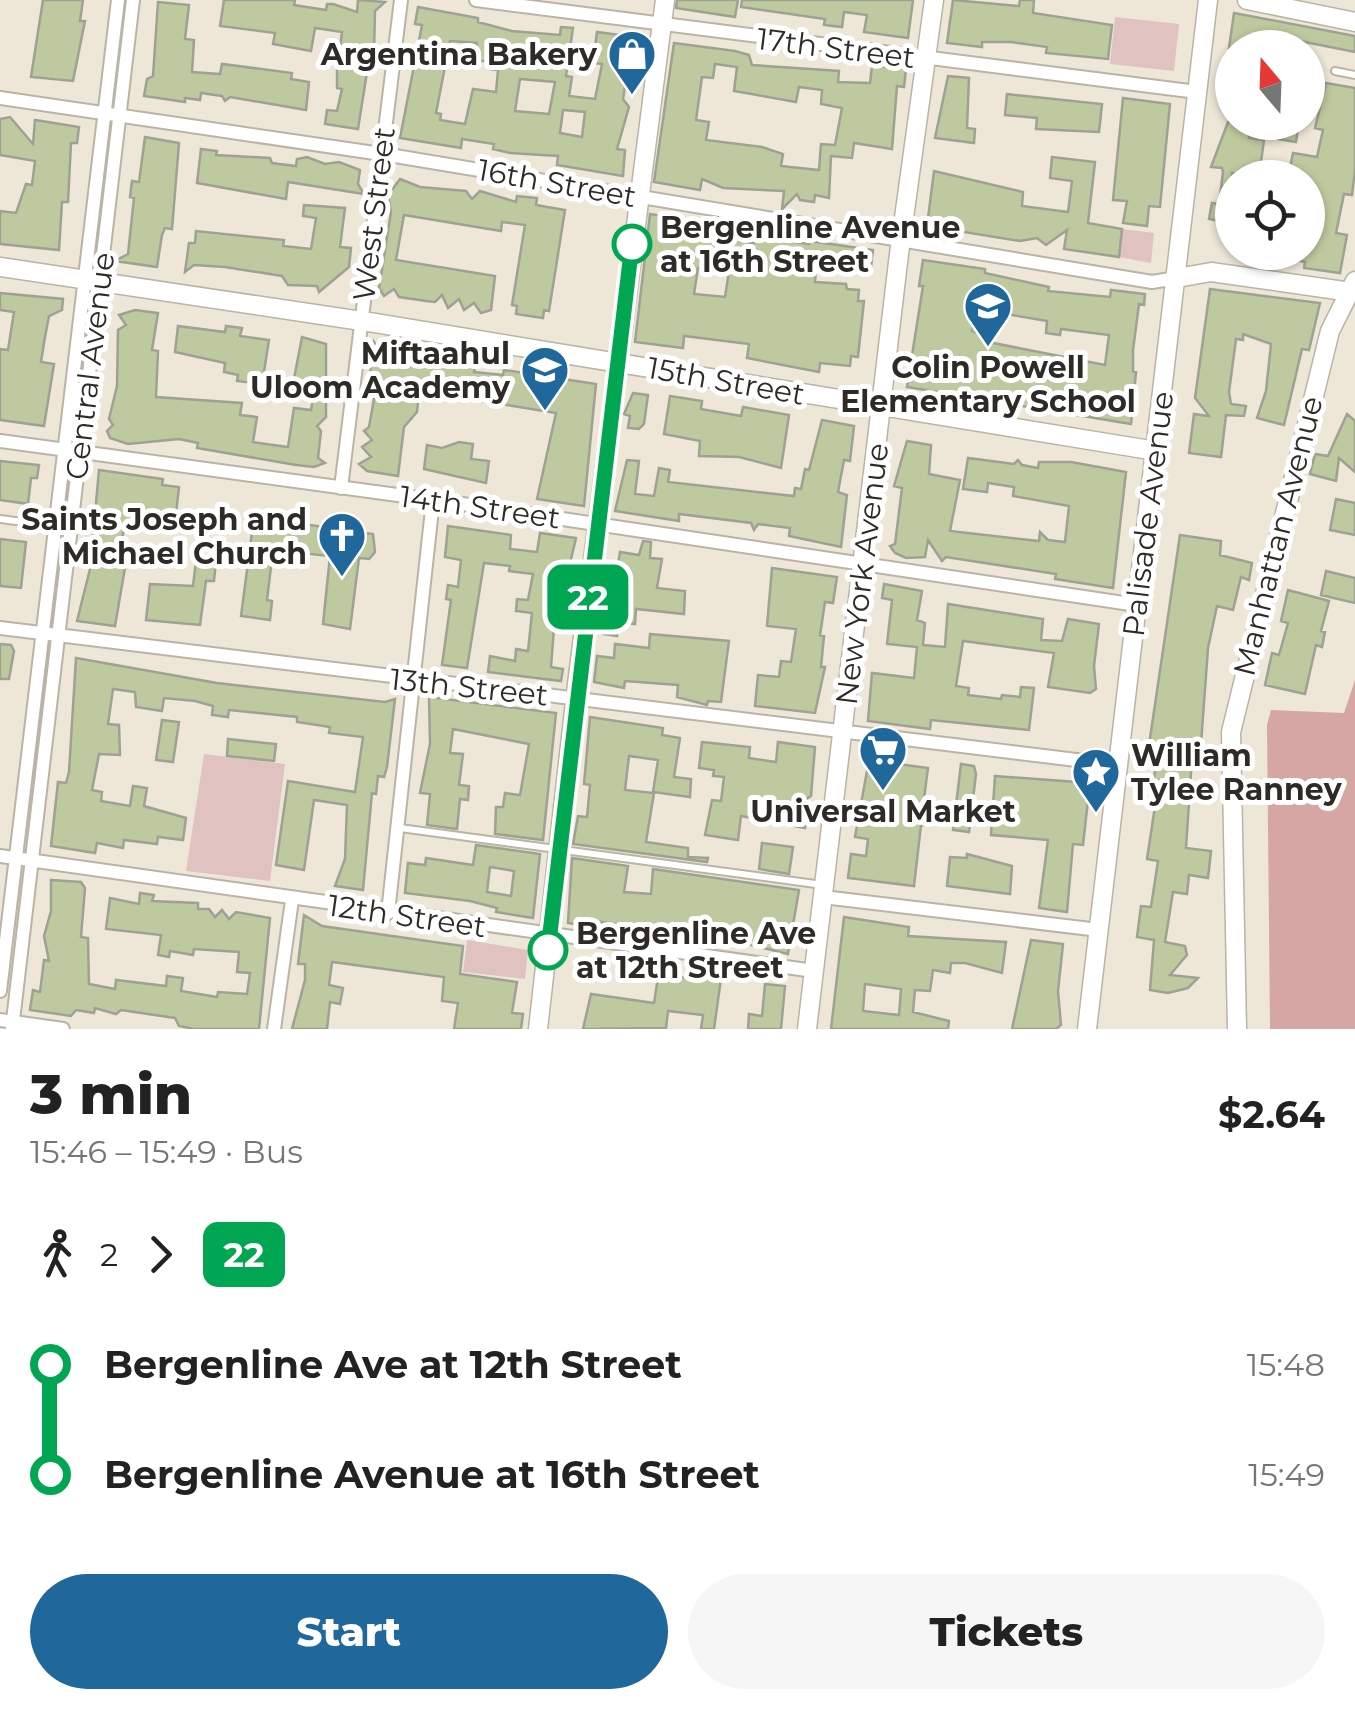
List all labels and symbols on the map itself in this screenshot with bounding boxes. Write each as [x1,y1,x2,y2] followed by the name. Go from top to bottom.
[755,20,917,76] street label: 17th Street
[606,28,658,96] shop icon: Argentina Bakery
[1215,30,1325,140] north arrow
[320,36,598,73] place label: Argentina Bakery
[345,125,403,303] street label: West Street
[475,151,639,215] street label: 16th Street
[660,209,960,280] place label: Bergenline Avenue at 16th Street
[613,225,651,263] marker: Bergenline Avenue at 16th Street
[58,250,122,482] street label: Central Avenue
[962,280,1014,348] school or university icon: Colin Powell Elementary School
[250,335,511,406] place label: Miftaahul Uloom Academy
[519,344,571,412] school or university icon: Miftaahul Uloom Academy
[645,349,807,413] street label: 15th Street
[840,349,1136,420] place label: Colin Powell Elementary School
[1115,389,1181,639] street label: Palisade Avenue
[1225,392,1331,680] street label: Manhattan Avenue
[828,441,896,707] street label: New York Avenue
[397,477,563,537] street label: 14th Street
[21,501,307,572] place label: Saints Joseph and Michael Church
[316,510,368,578] church icon: Saints Joseph and Michael Church
[543,564,633,630] line badge: 22
[388,660,550,714] street label: 13th Street
[857,724,909,792] supermarket icon: Universal Market
[1131,737,1343,808] place label: William Tylee Ranney
[1070,746,1122,814] place icon: William Tylee Ranney
[750,793,1016,830] place label: Universal Market
[326,887,488,945] street label: 12th Street
[576,915,816,986] place label: Bergenline Ave at 12th Street
[529,931,567,969] marker: Bergenline Ave at 12th Street

